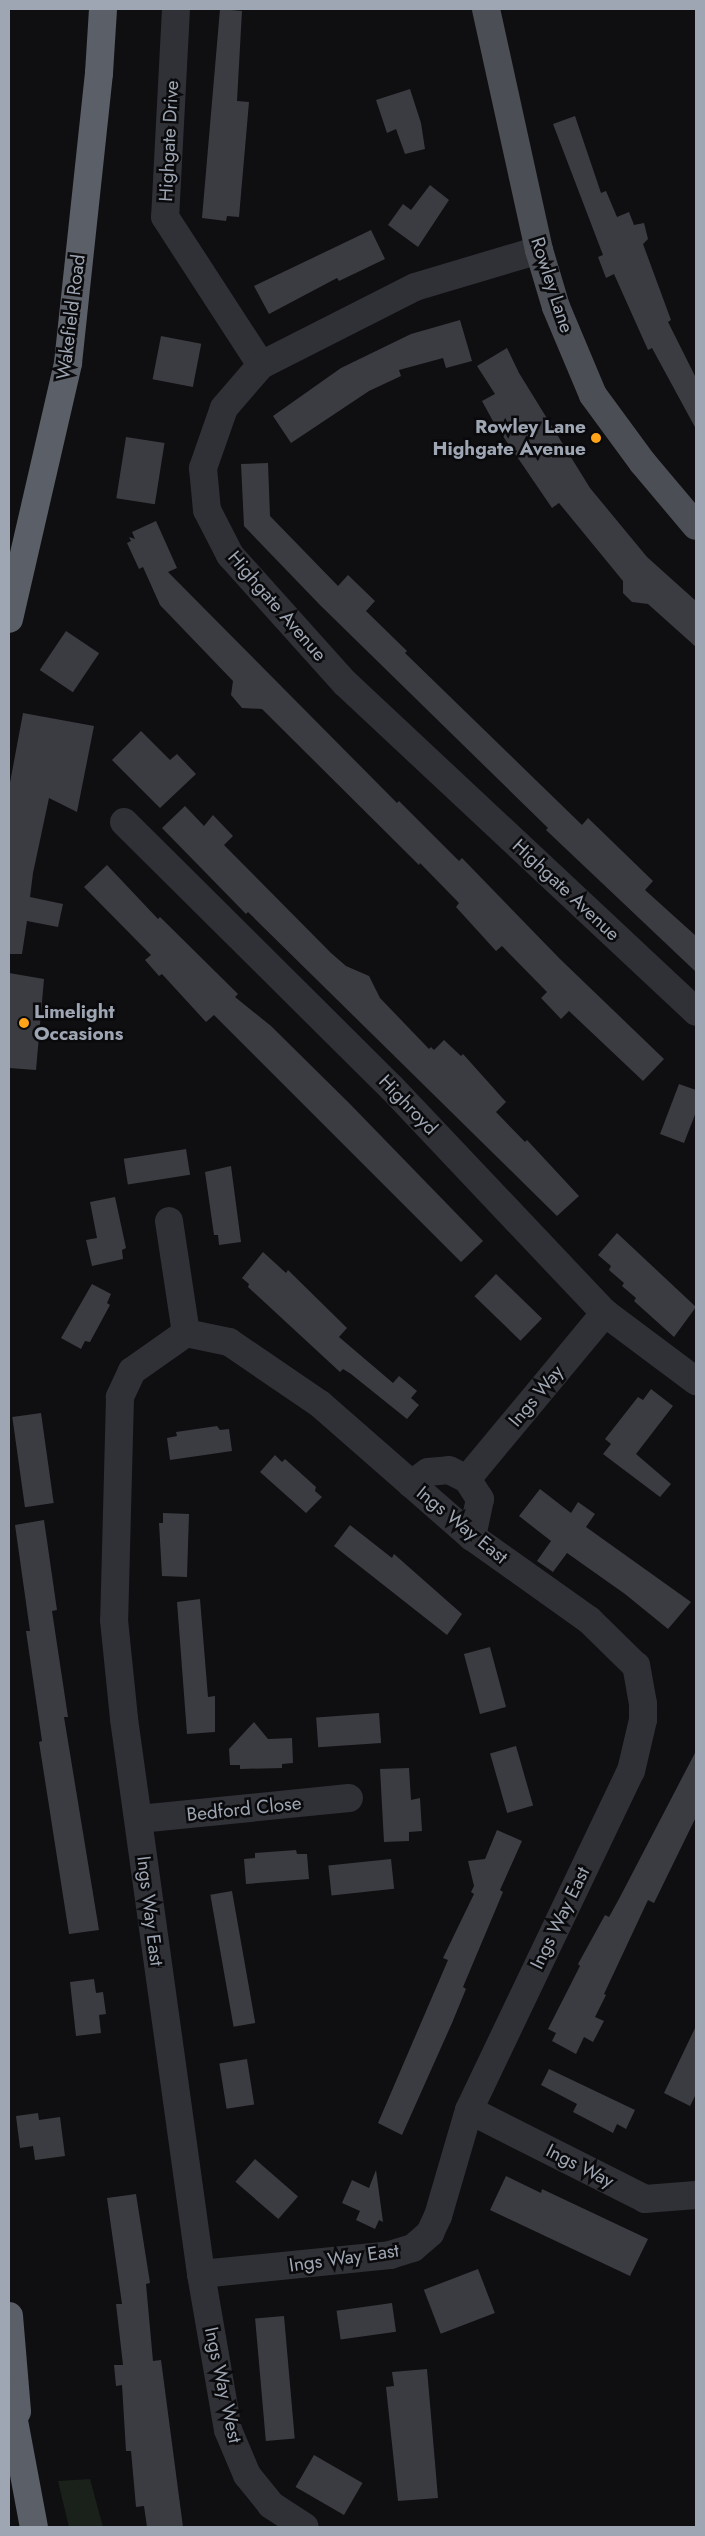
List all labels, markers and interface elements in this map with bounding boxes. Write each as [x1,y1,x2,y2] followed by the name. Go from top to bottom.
[154,80,184,202] street label: Highgate Drive
[526,234,578,336] street label: Rowley Lane
[52,253,90,381] street label: Wakefield Road
[433,416,586,460] place label: Rowley Lane Highgate Avenue
[590,432,602,444] marker: Rowley Lane Highgate Avenue
[223,546,331,666] street label: Highgate Avenue
[508,834,624,946] street label: Highgate Avenue
[34,1001,123,1045] place label: Limelight Occasions
[18,1017,30,1029] marker: Limelight Occasions
[374,1070,442,1140] street label: Highroyd
[504,1361,568,1431] street label: Ings Way
[412,1481,512,1569] street label: Ings Way East
[185,1792,303,1826] street label: Bedford Close
[132,1855,168,1967] street label: Ings Way East
[526,1863,594,1973] street label: Ings Way East
[542,2139,618,2193] street label: Ings Way
[288,2239,400,2277] street label: Ings Way East
[200,2325,246,2445] street label: Ings Way West

